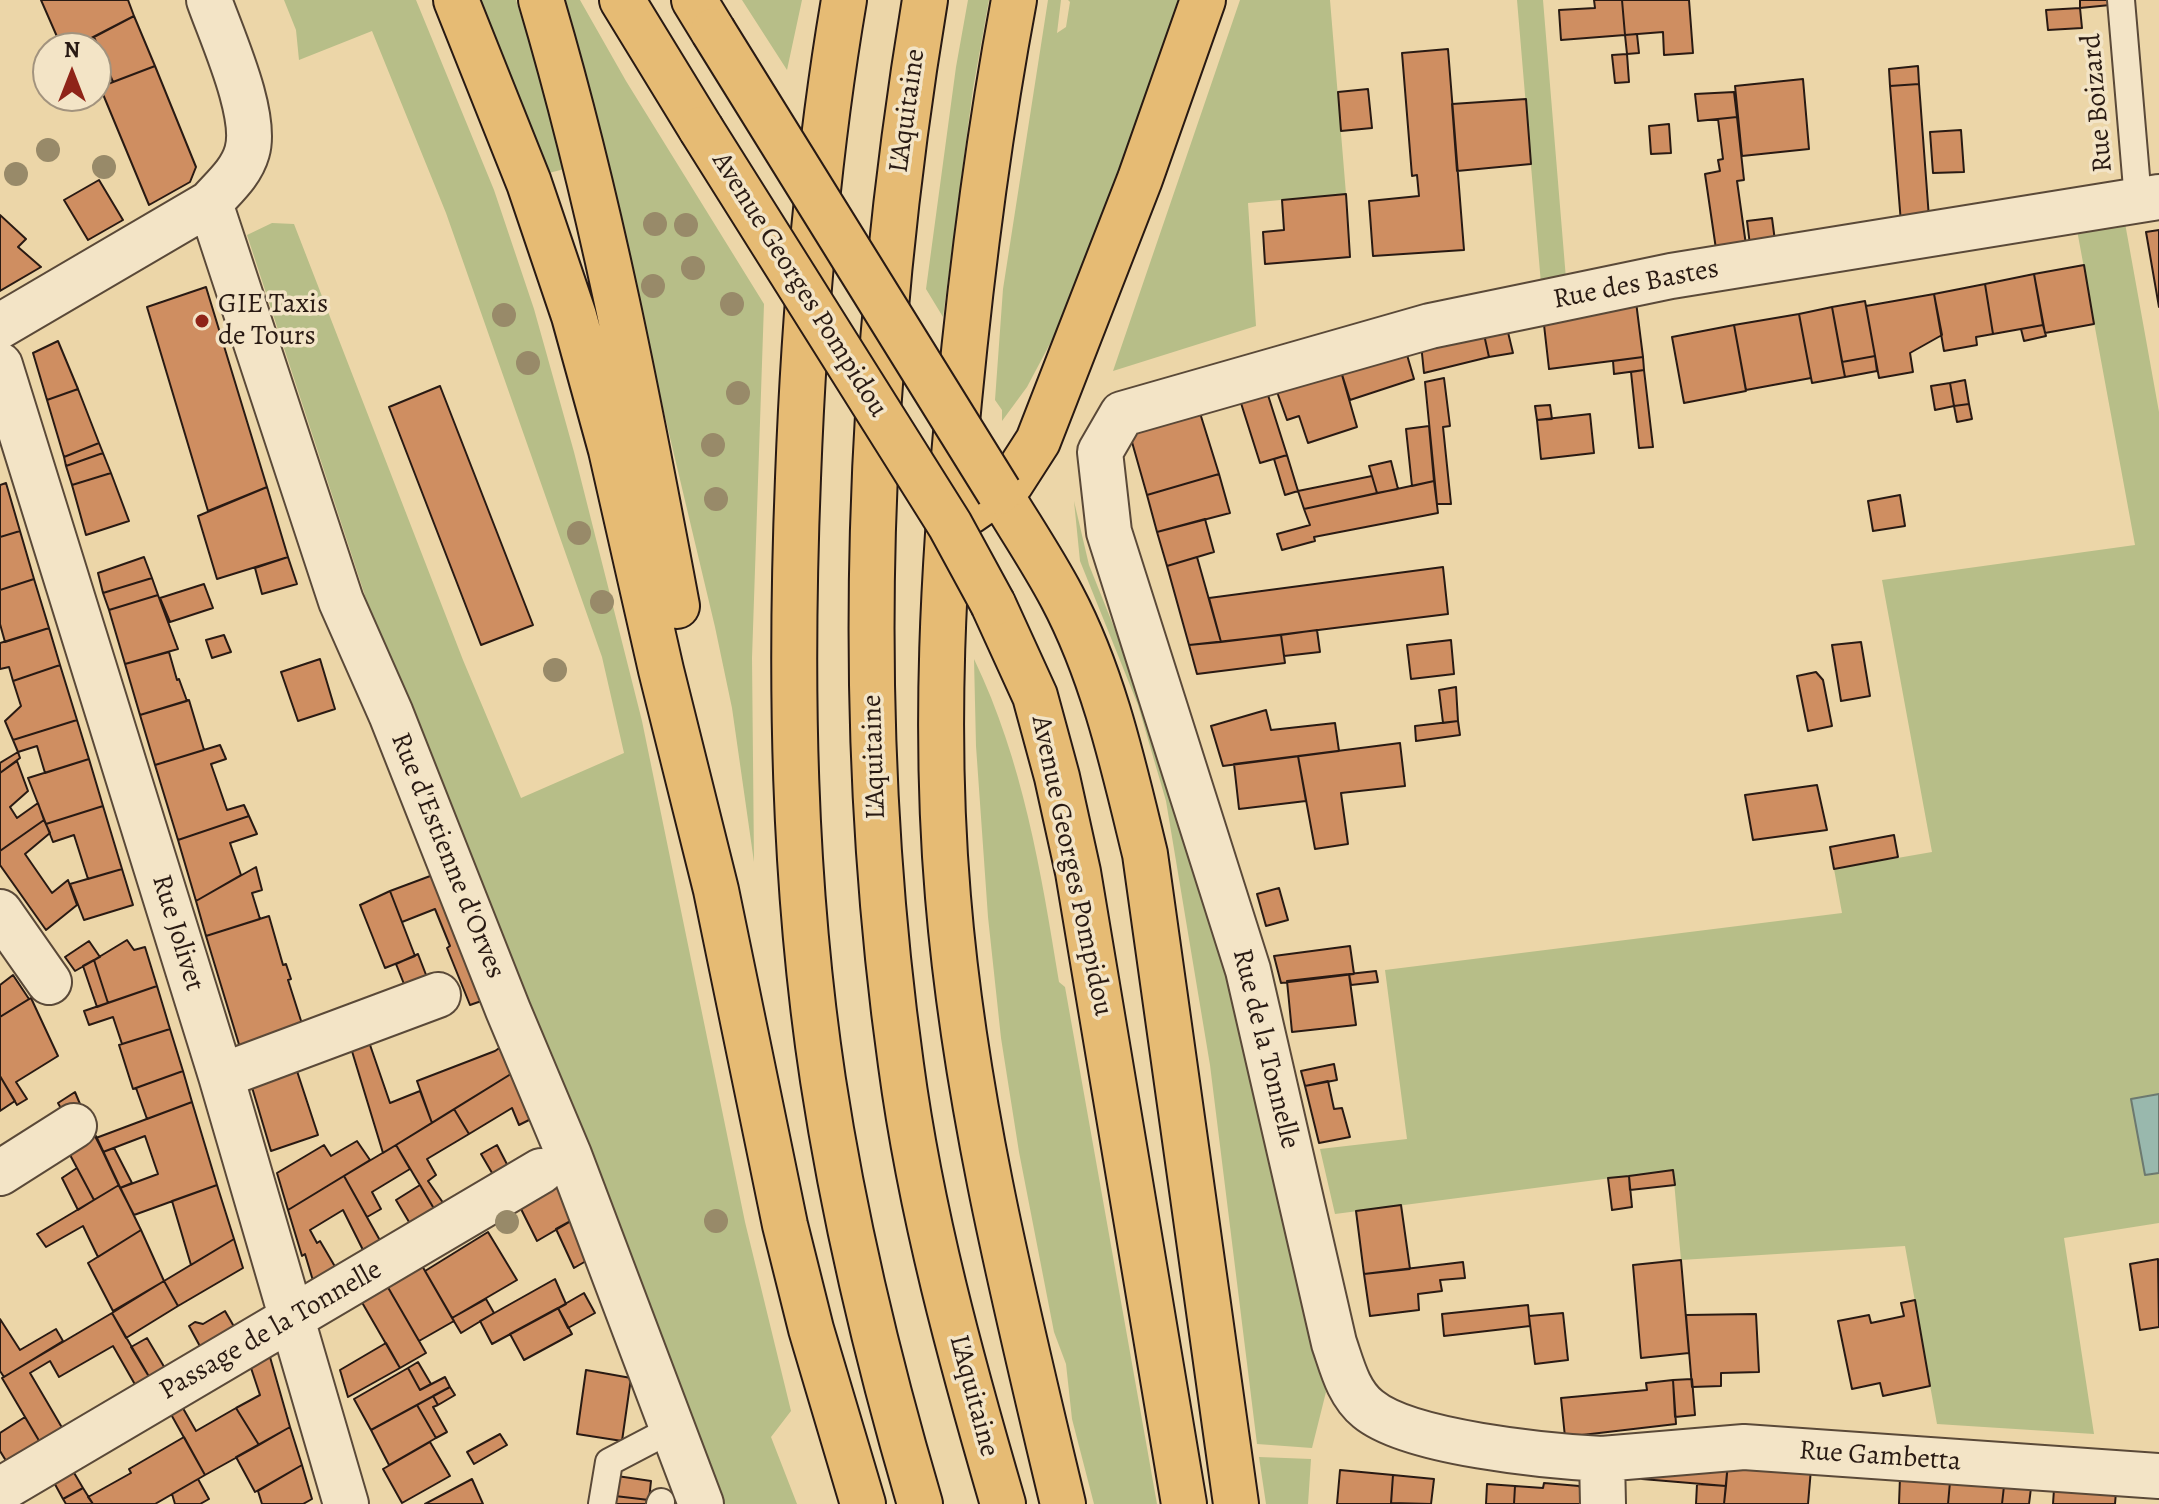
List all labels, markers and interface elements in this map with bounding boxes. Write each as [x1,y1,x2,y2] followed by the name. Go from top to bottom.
[32,32,112,112] north arrow
[2075,32,2121,174] street label: Rue Boizard
[64,35,80,65] text: N
[883,47,933,175] street label: L'Aquitaine
[704,146,894,424] street label: Avenue Georges Pompidou
[1550,252,1722,318] street label: Rue des Bastes
[218,288,328,354] place label: GIE Taxis de Tours
[193,312,211,330] marker: GIE Taxis de Tours
[856,694,894,820] street label: L'Aquitaine
[1023,713,1119,1019] street label: Avenue Georges Pompidou
[382,728,512,984] street label: Rue d'Estienne d'Orves
[143,871,211,995] street label: Rue Jolivet
[1224,945,1306,1153] street label: Rue de la Tonnelle
[154,1254,388,1408] street label: Passage de la Tonnelle
[941,1331,1005,1461] street label: L'Aquitaine
[1798,1435,1962,1479] street label: Rue Gambetta

